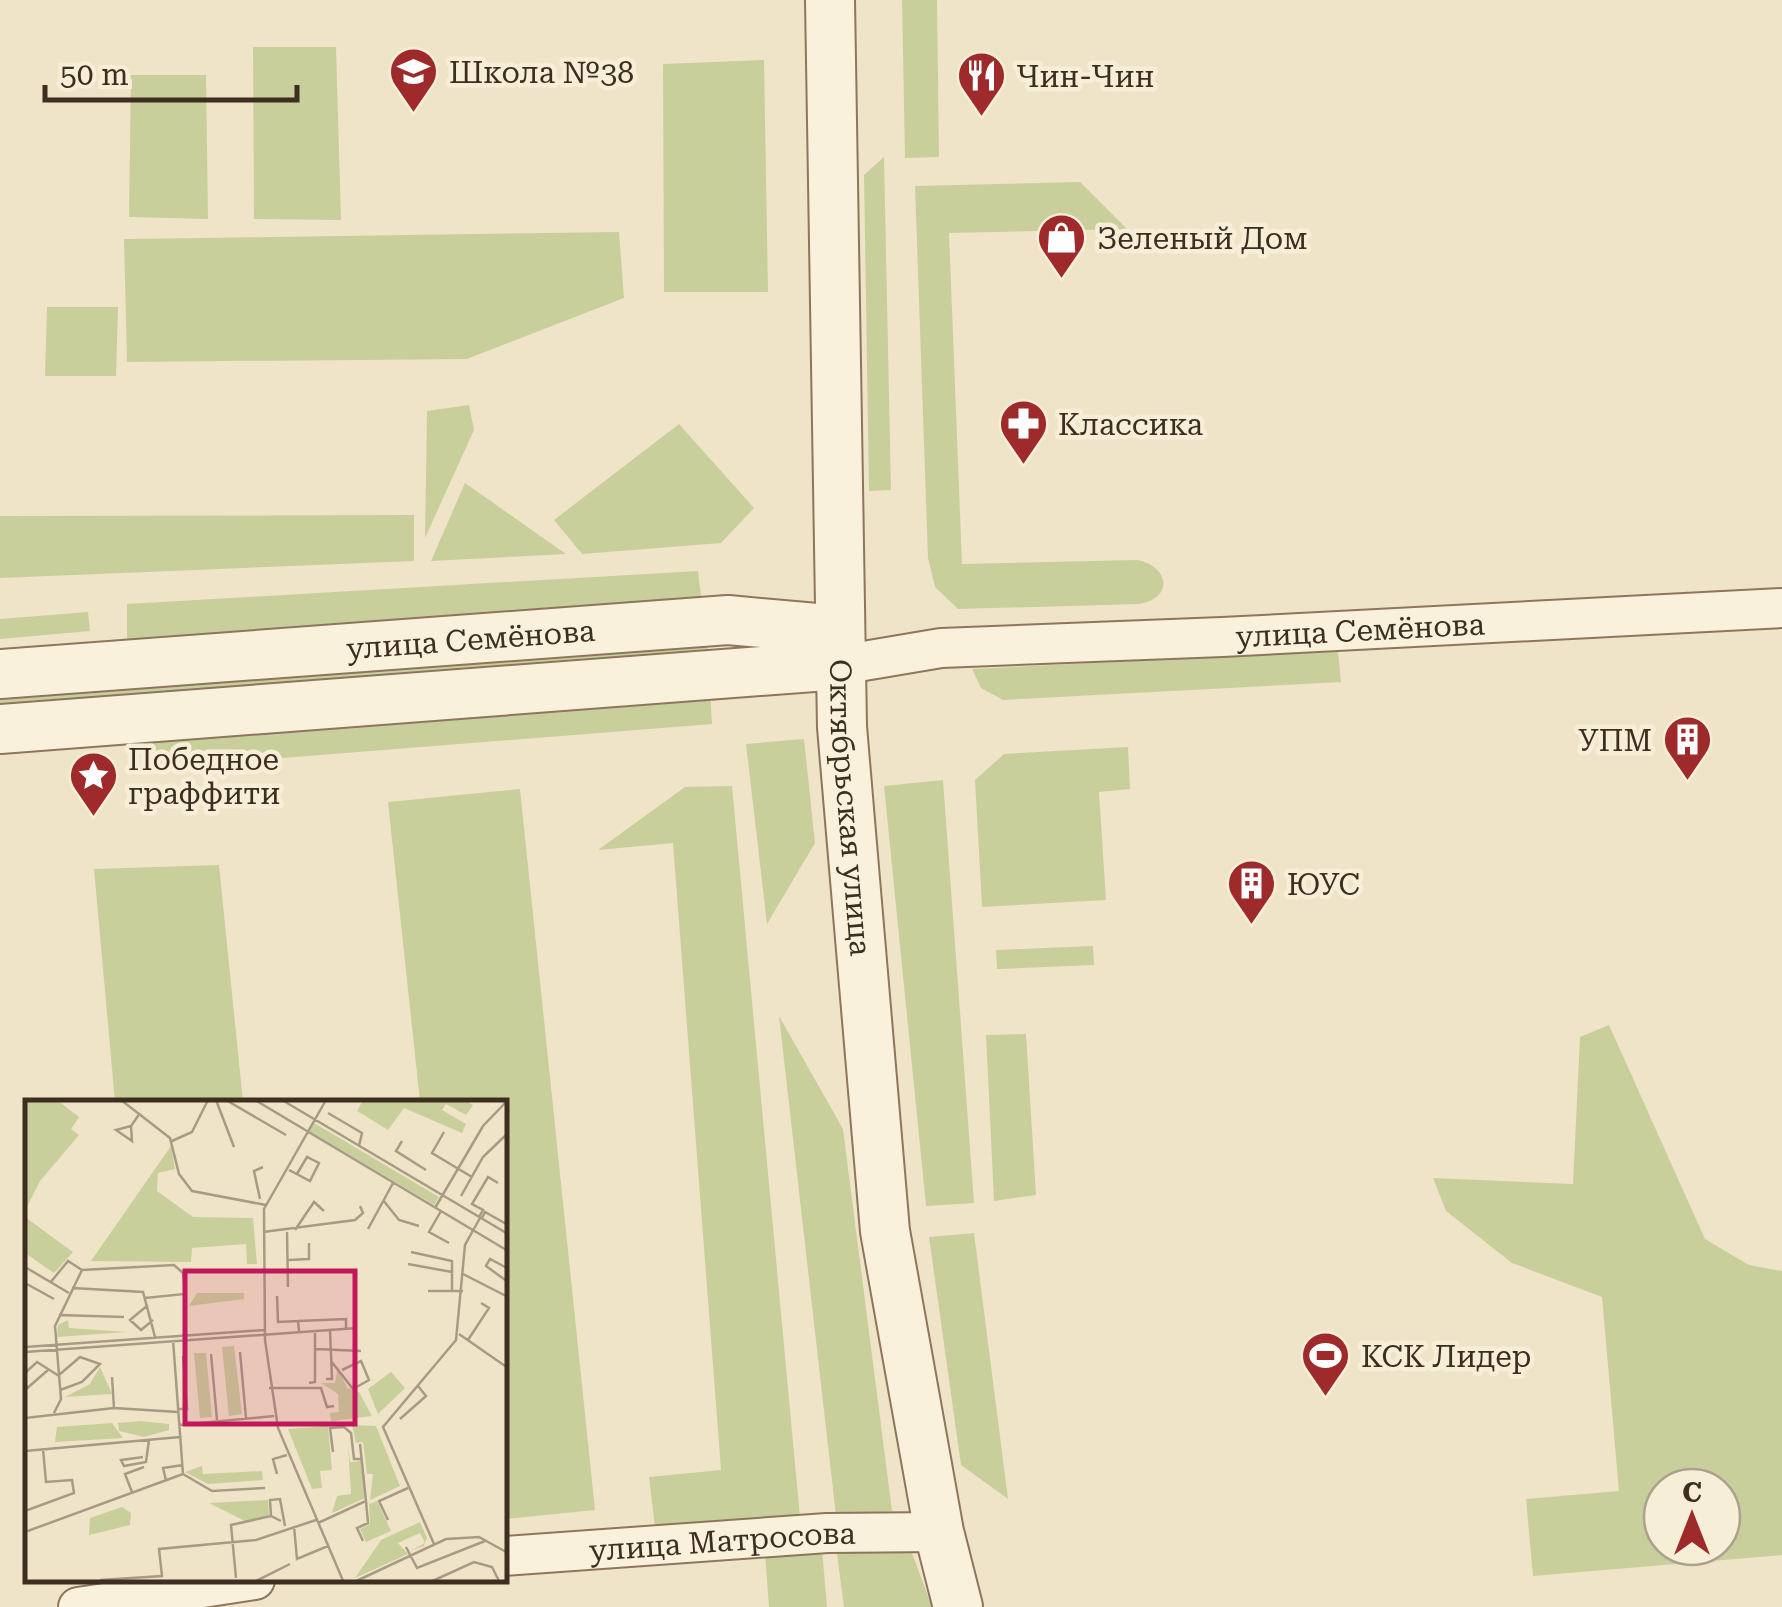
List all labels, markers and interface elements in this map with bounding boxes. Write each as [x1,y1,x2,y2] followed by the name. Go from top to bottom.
[45,40,298,102] scale bar
[388,46,440,114] school or university icon: Школа №38
[955,50,1007,118] restaurant icon: Чин-Чин
[449,55,634,90] place label: Школа №38
[60,57,129,92] text: 50 m
[1016,59,1154,94] place label: Чин-Чин
[1036,212,1088,280] shop icon: Зеленый Дом
[1097,221,1308,256] place label: Зеленый Дом
[997,398,1049,466] pharmacy icon: Классика
[1058,407,1203,442] place label: Классика
[1235,606,1486,654] street label: улица Семёнова
[345,612,596,666] street label: улица Семёнова
[823,659,879,957] street label: Октябрьская улица
[1661,714,1713,782] building icon: УПМ
[1578,723,1652,758] place label: УПМ
[128,742,280,811] place label: Победное граффити
[67,750,119,818] place icon: Победное граффити
[1226,858,1278,926] building icon: ЮУС
[1287,867,1360,902] place label: ЮУС
[25,1100,508,1582] inset map
[1300,1330,1352,1398] sports icon: КСК Лидер
[1361,1339,1531,1374] place label: КСК Лидер
[1642,1467,1742,1567] north arrow
[1682,1476,1702,1509] text: С
[588,1515,856,1567] street label: улица Матросова

